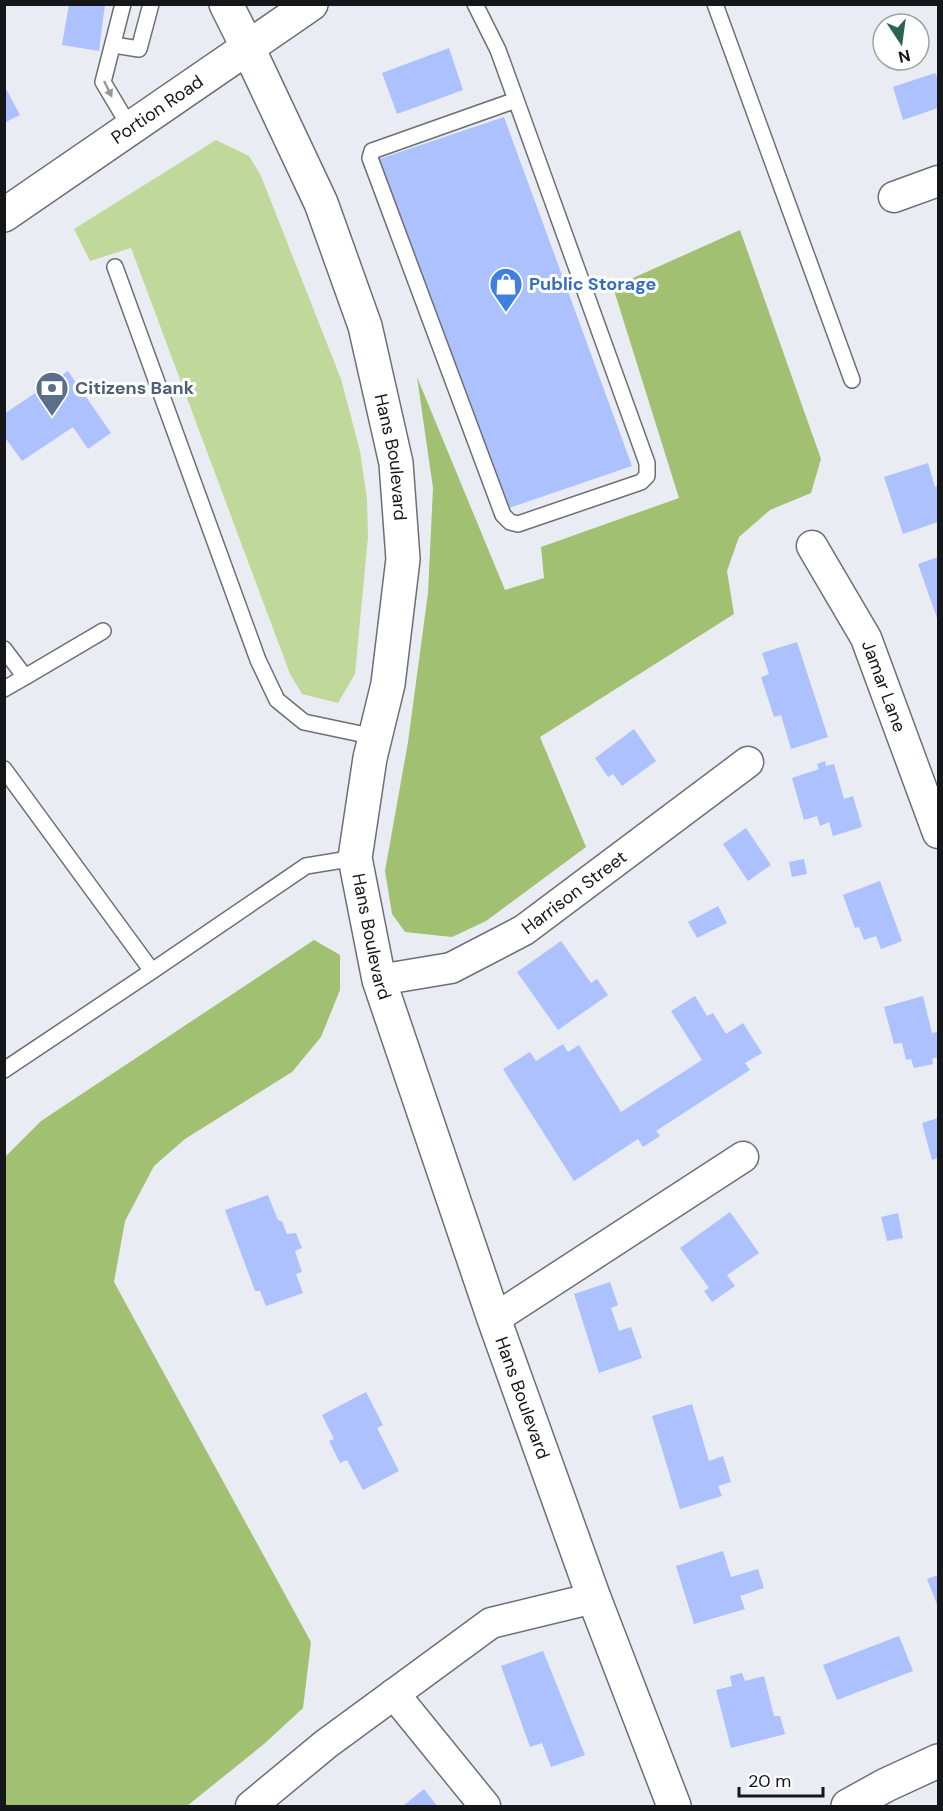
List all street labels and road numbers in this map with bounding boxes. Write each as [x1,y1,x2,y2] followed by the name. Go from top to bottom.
[107,70,208,150] street label: Portion Road
[369,391,412,522] street label: Hans Boulevard
[856,637,912,735] street label: Jamar Lane
[517,845,632,940] street label: Harrison Street
[346,871,397,1003] street label: Hans Boulevard
[489,1333,555,1462] street label: Hans Boulevard

